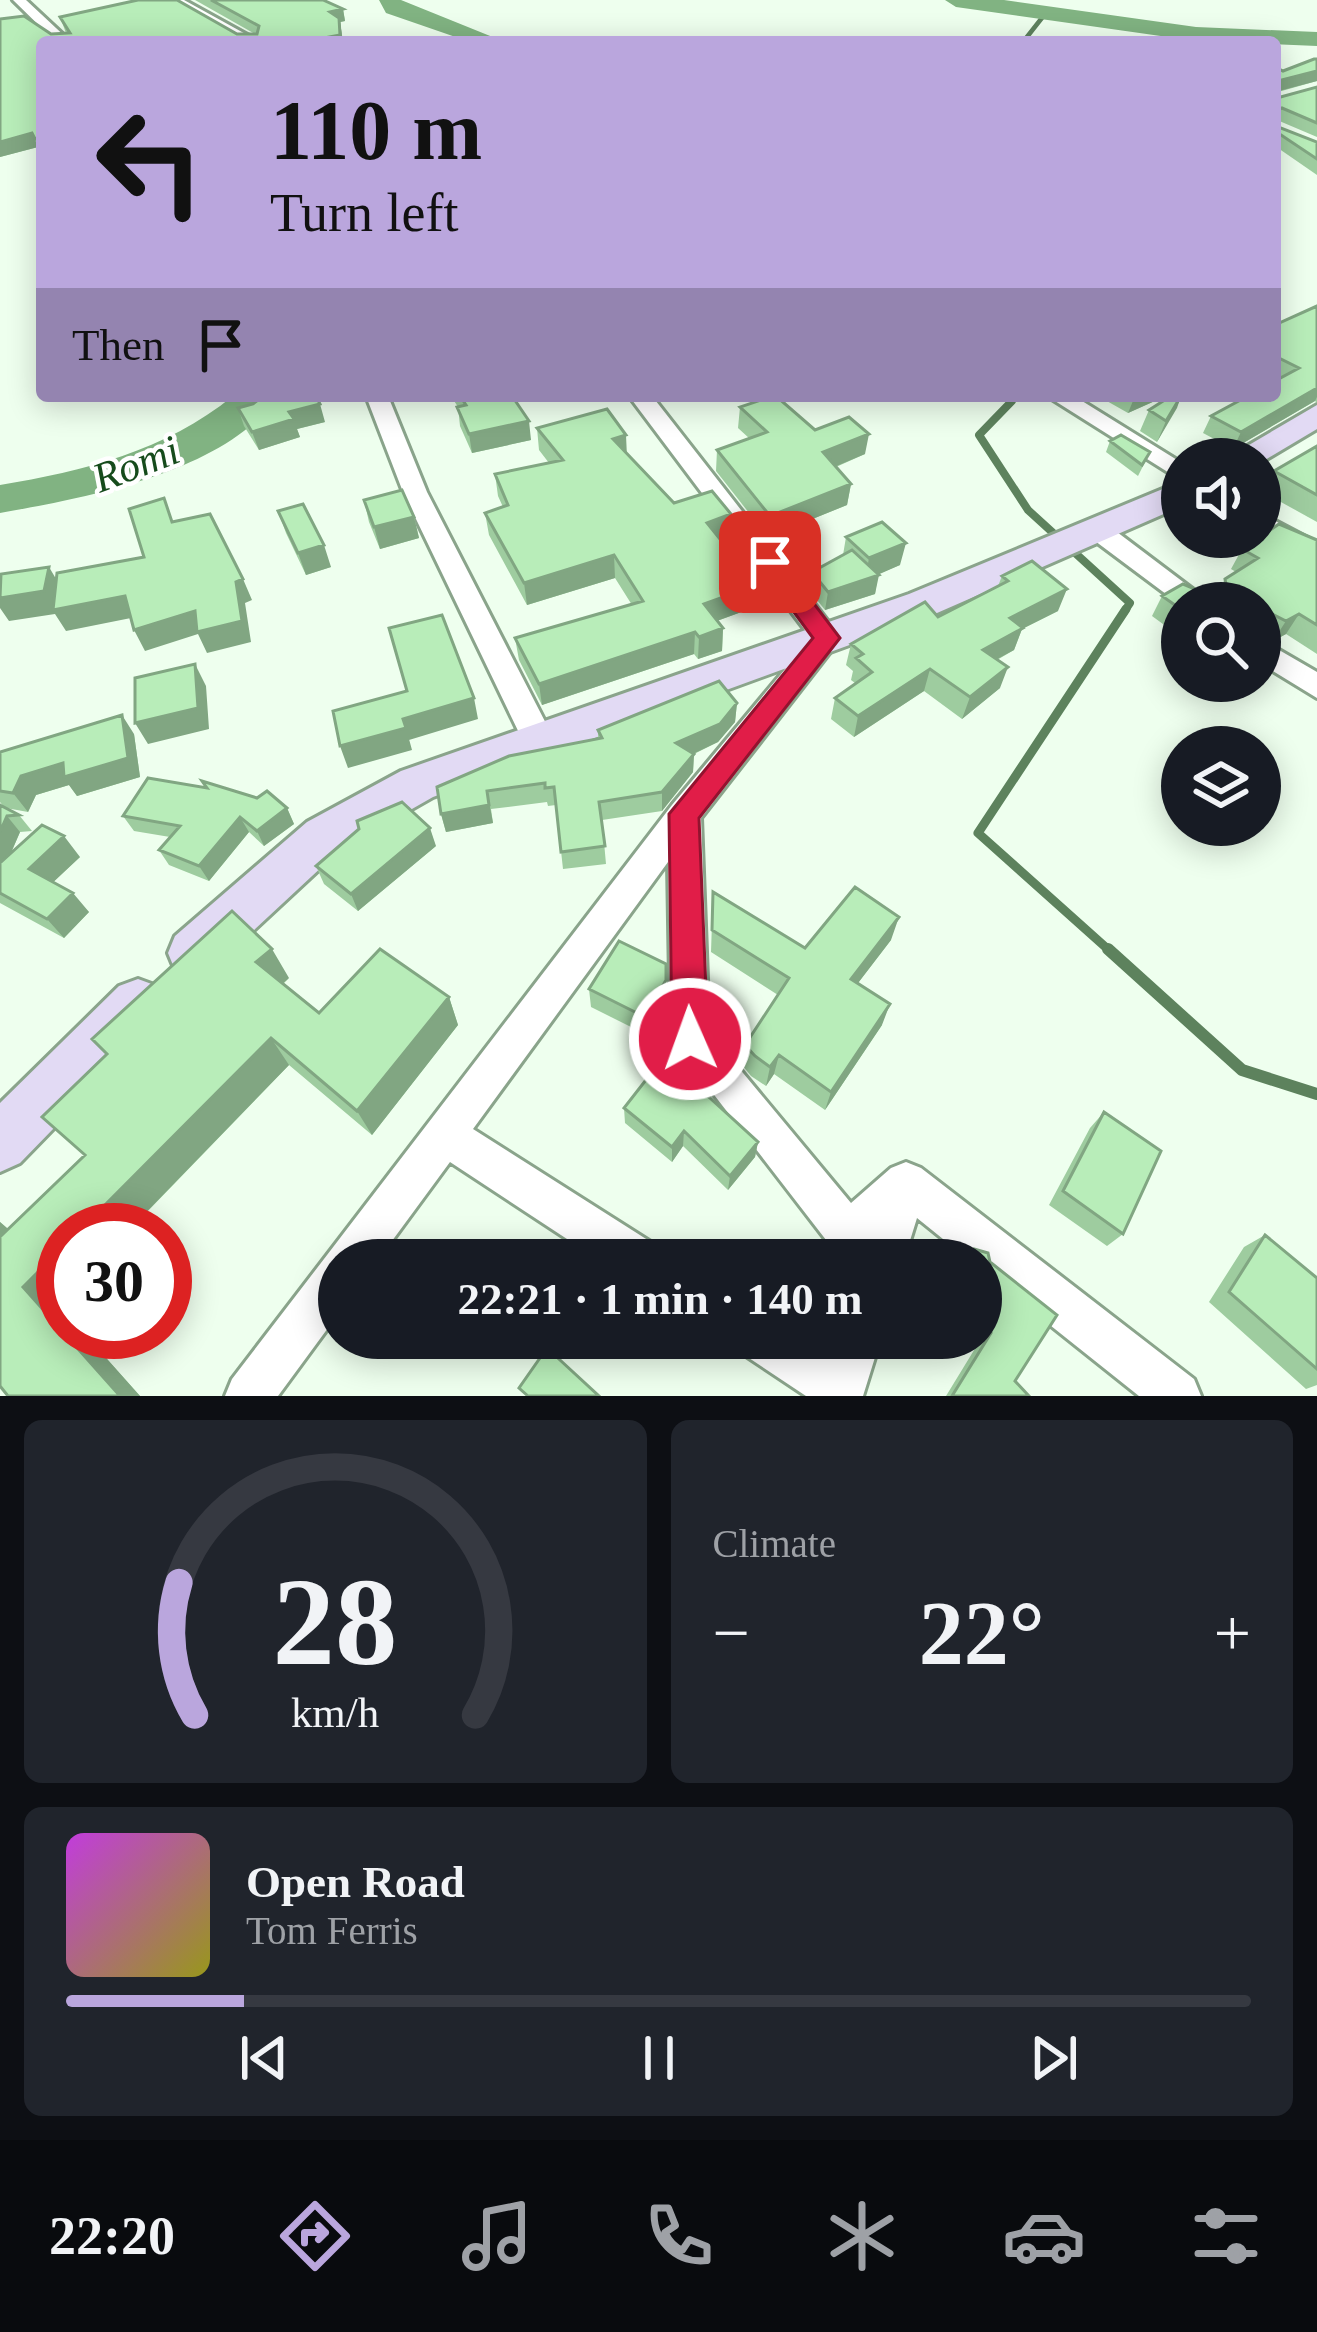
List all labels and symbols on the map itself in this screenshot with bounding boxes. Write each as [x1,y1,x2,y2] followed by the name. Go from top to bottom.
[85,427,186,502] water label: Romi
[719,511,821,613] pin
[627,976,753,1102] position arrow
[36,1203,192,1359] speed limit sign: 30

